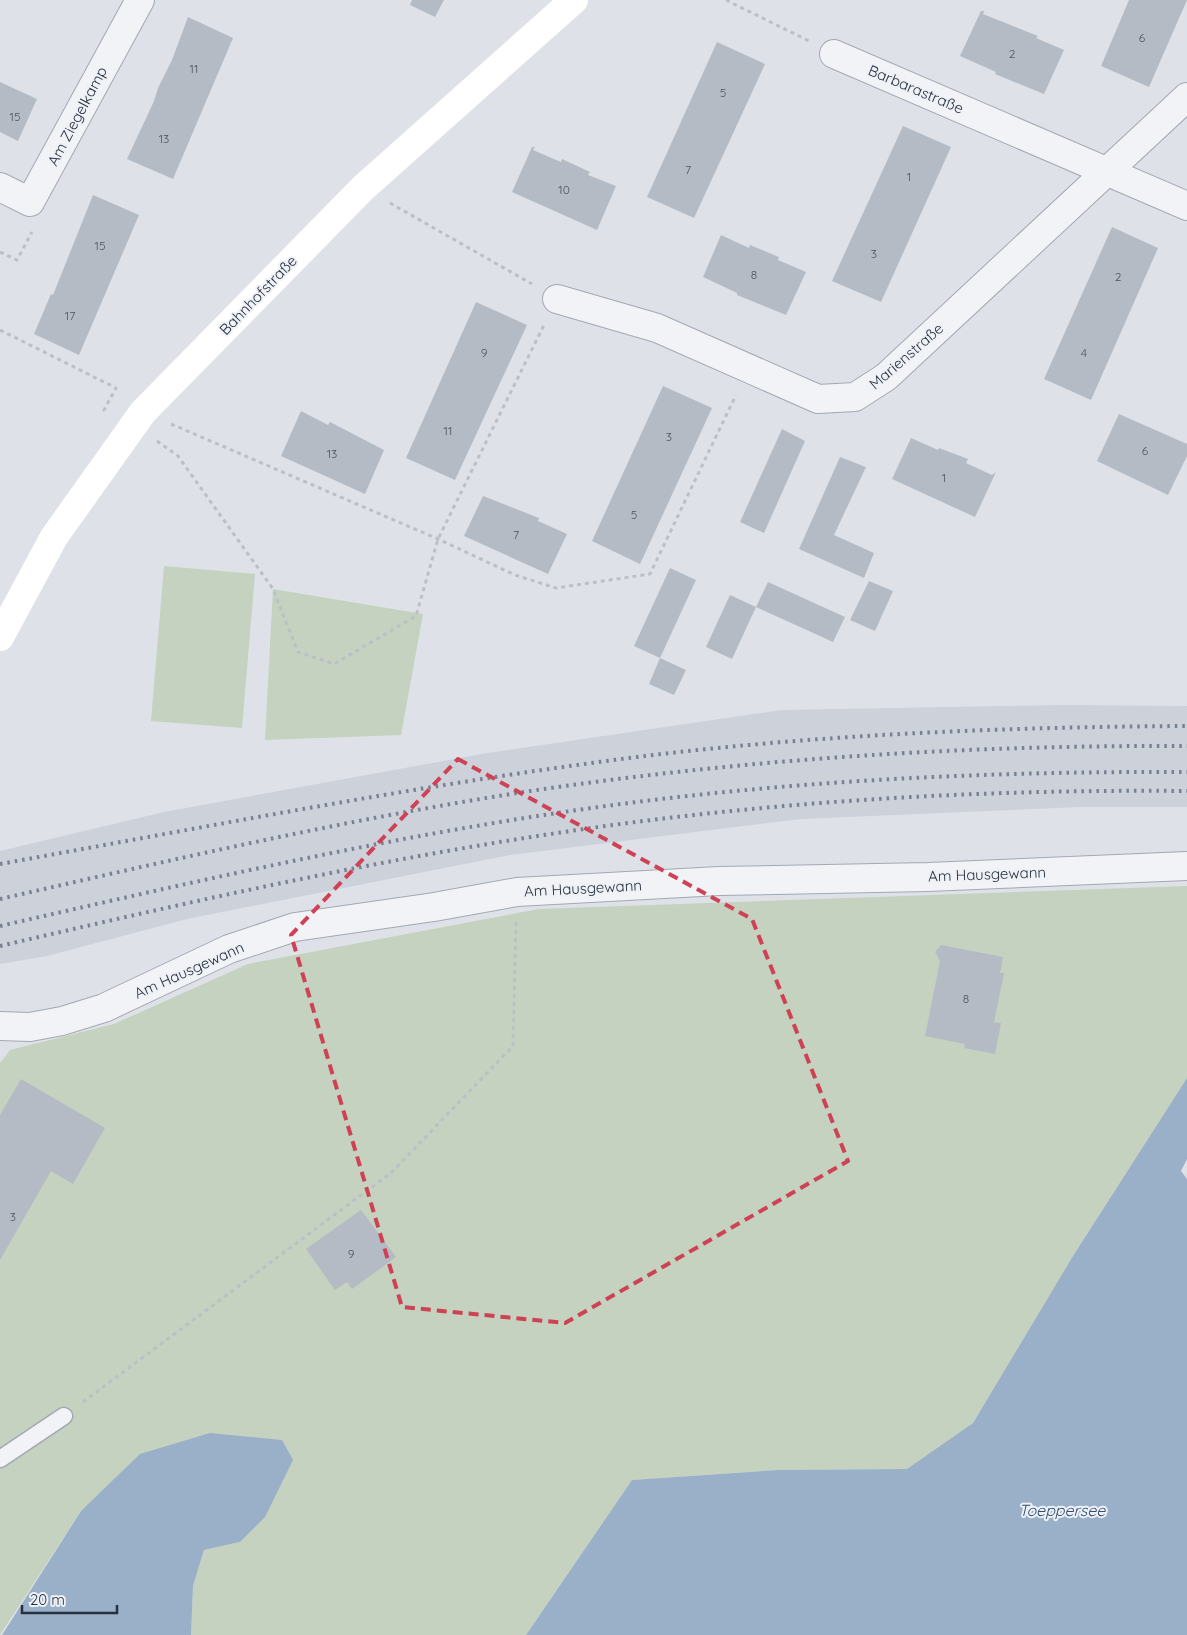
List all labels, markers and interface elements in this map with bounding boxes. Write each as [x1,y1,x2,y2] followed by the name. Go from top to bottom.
[1139,30,1146,45] house number: 6
[1009,46,1016,61] house number: 2
[865,60,967,118] street label: Barbarastraße
[190,61,198,76] house number: 11
[43,63,111,169] street label: Am Ziegelkamp
[720,85,726,100] house number: 5
[10,109,20,124] house number: 15
[159,131,169,146] house number: 13
[685,162,691,177] house number: 7
[907,169,911,184] house number: 1
[558,182,570,197] house number: 10
[95,238,105,253] house number: 15
[871,246,877,261] house number: 3
[215,251,301,339] street label: Bahnhofstraße
[751,267,757,282] house number: 8
[1115,269,1122,284] house number: 2
[65,308,75,323] house number: 17
[865,319,947,393] street label: Marienstraße
[481,345,488,360] house number: 9
[1081,345,1087,360] house number: 4
[444,423,452,438] house number: 11
[666,429,672,444] house number: 3
[1142,443,1149,458] house number: 6
[327,446,337,461] house number: 13
[942,470,946,485] house number: 1
[631,507,637,522] house number: 5
[513,527,519,542] house number: 7
[928,862,1046,886] street label: Am Hausgewann
[524,875,642,901] street label: Am Hausgewann
[131,937,247,1003] street label: Am Hausgewann
[963,991,969,1006] house number: 8
[10,1209,16,1224] house number: 3
[348,1246,355,1261] house number: 9
[1019,1500,1106,1520] water label: Toeppersee
[22,1582,118,1614] scale bar
[30,1590,65,1609] text: 20 m

